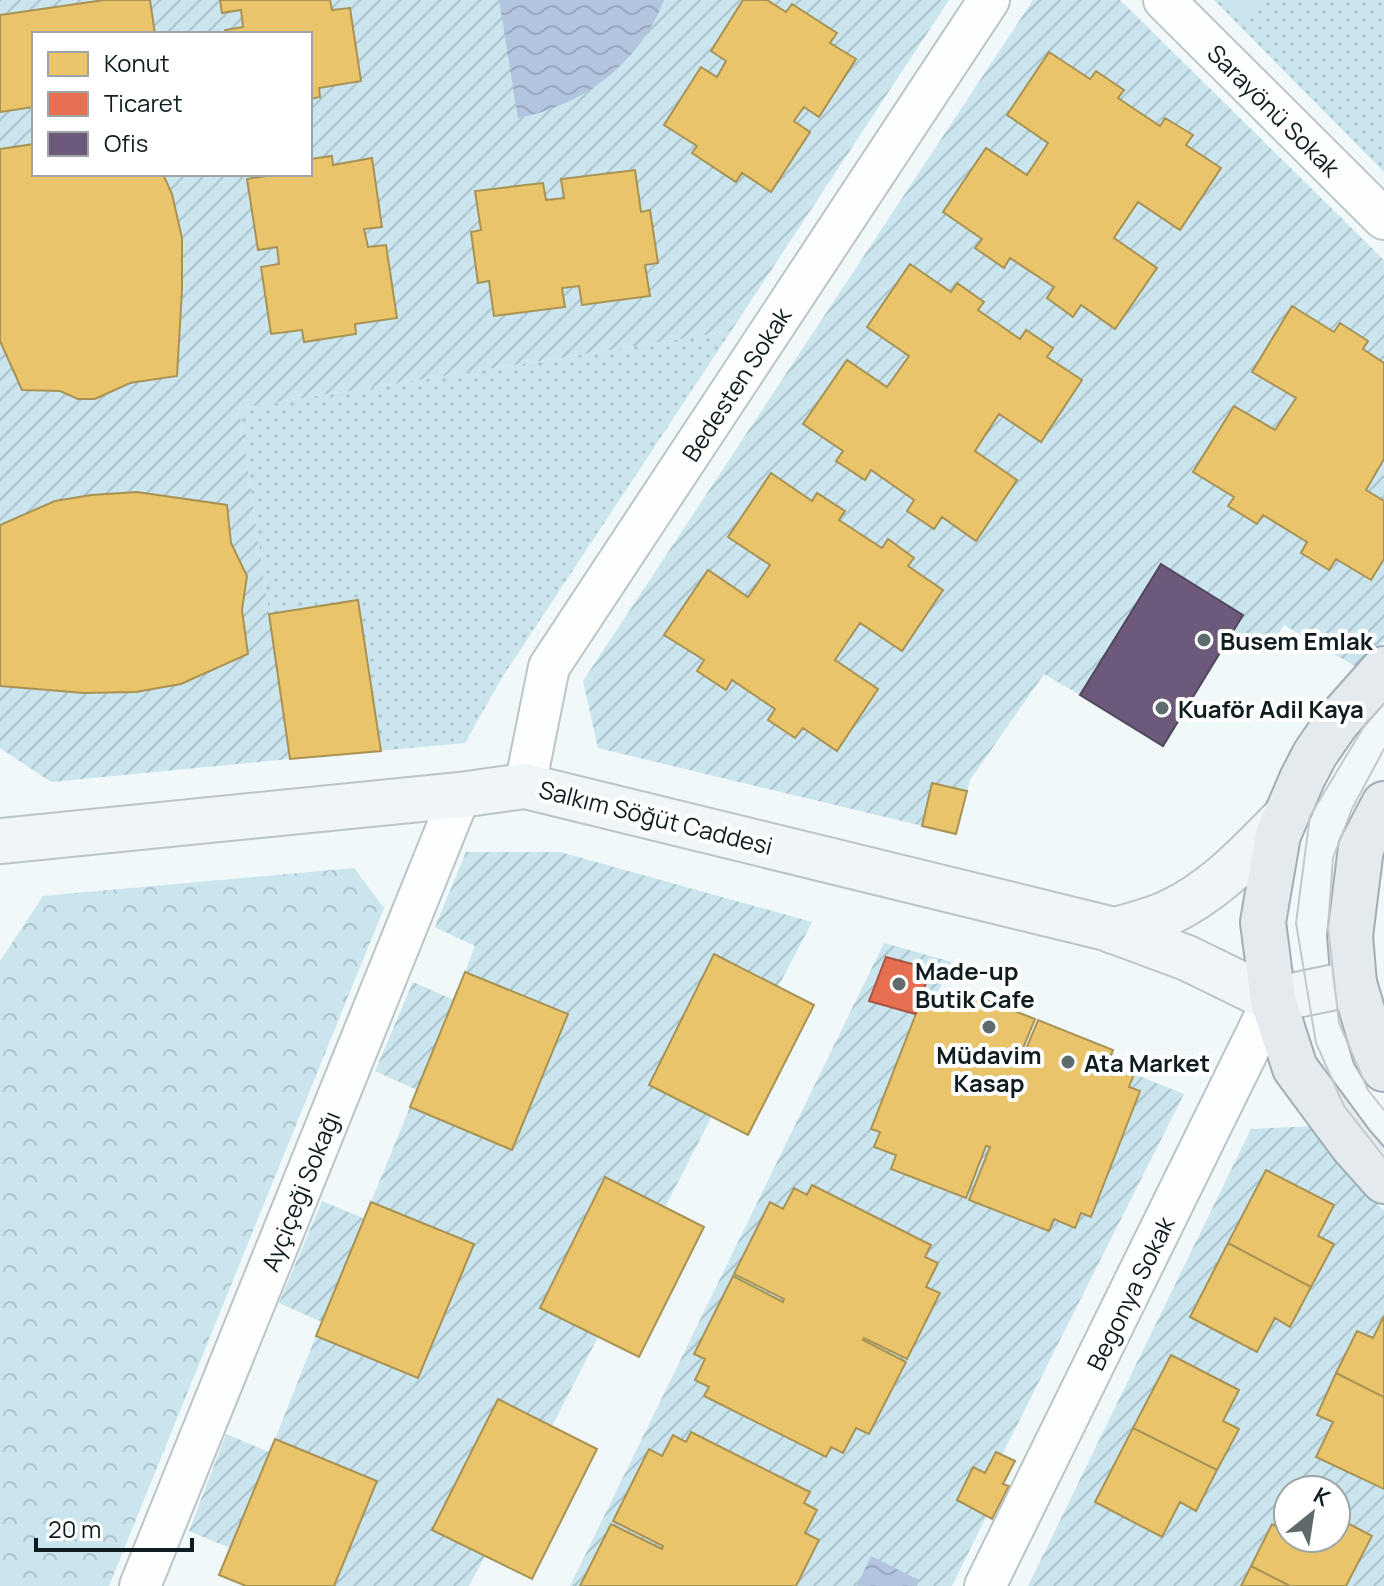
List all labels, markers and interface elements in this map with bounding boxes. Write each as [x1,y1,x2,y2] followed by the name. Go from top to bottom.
[32,32,312,176] legend
[1201,37,1348,184] street label: Sarayönü Sokak
[104,46,170,79] text: Konut
[104,86,183,119] text: Ticaret
[104,126,148,159] text: Ofis
[674,300,799,467] street label: Bedesten Sokak
[1220,624,1374,657] place label: Busem Emlak
[1195,631,1213,649] marker: Busem Emlak
[1178,692,1364,725] place label: Kuaför Adil Kaya
[1153,699,1171,717] marker: Kuaför Adil Kaya
[536,772,776,862] street label: Salkım Söğüt Caddesi
[915,954,1035,1015] place label: Made-up Butik Cafe
[890,975,908,993] marker: Made-up Butik Cafe
[980,1018,998,1036] marker: Müdavim Kasap
[936,1038,1042,1099] place label: Müdavim Kasap
[1084,1046,1210,1079] place label: Ata Market
[1059,1053,1077,1071] marker: Ata Market
[253,1106,347,1276] street label: Ayçiçeği Sokağı
[1078,1210,1182,1375] street label: Begonya Sokak
[1272,1474,1352,1554] north arrow
[1308,1480,1336,1514] text: K
[36,1502,192,1552] scale bar
[48,1512,101,1545] text: 20 m

